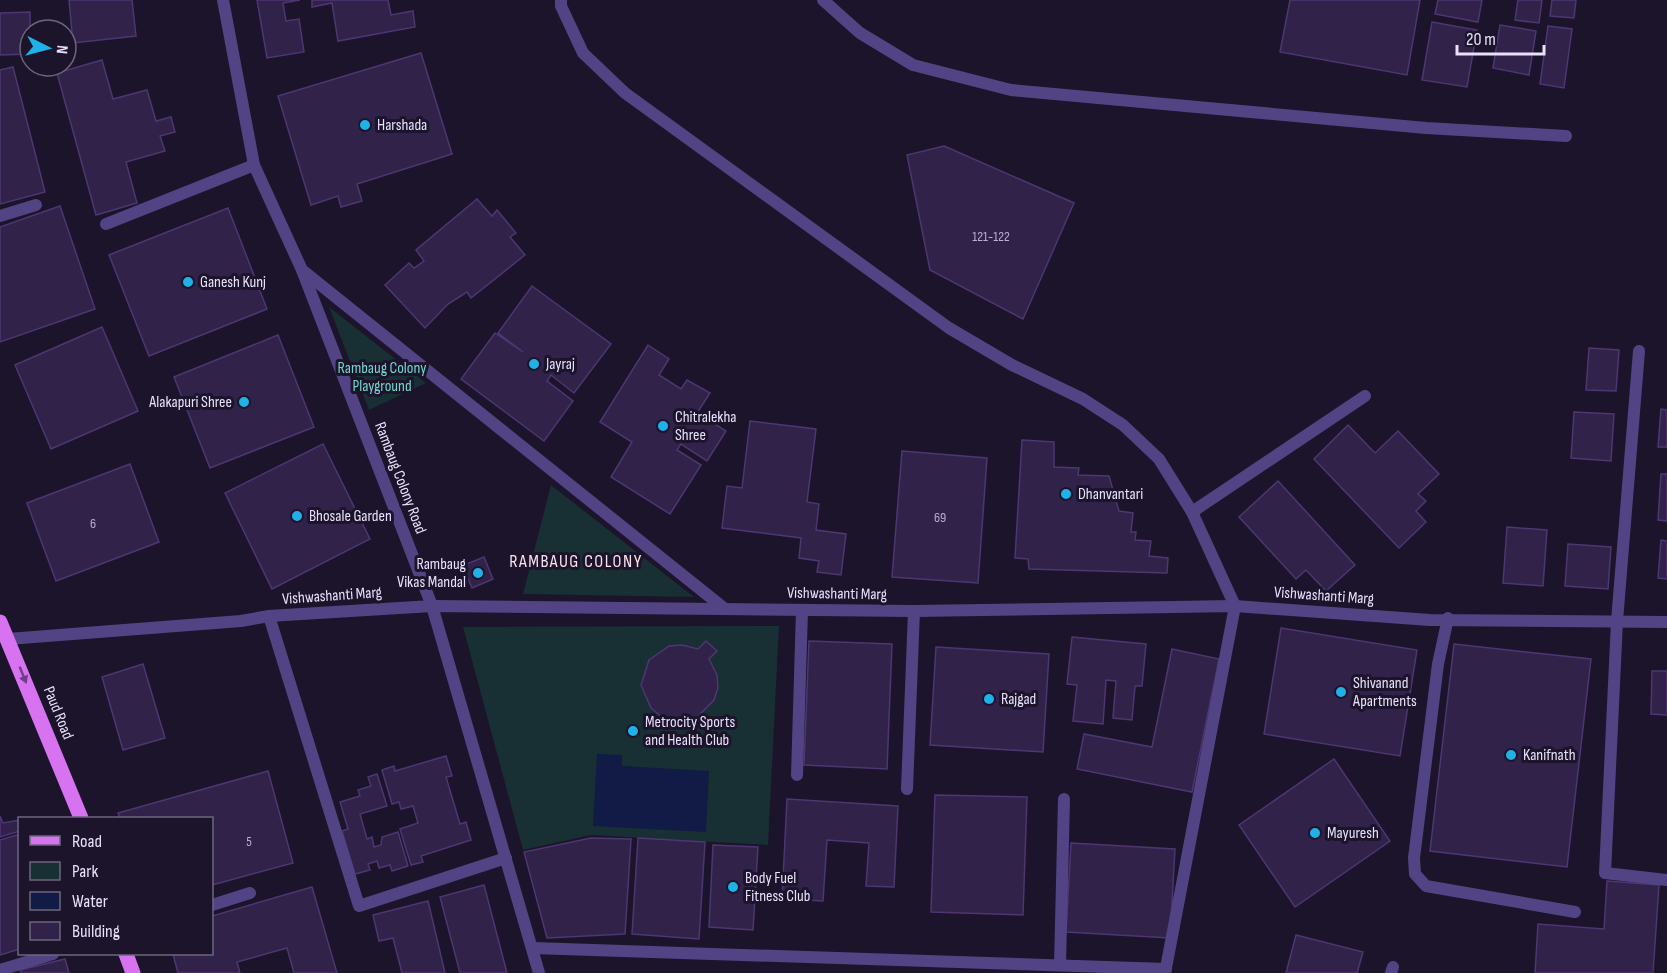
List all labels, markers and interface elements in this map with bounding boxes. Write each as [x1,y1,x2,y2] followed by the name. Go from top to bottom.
[18,18,78,78] north arrow
[1457,18,1544,56] scale bar
[1466,29,1496,50] text: 20 m
[52,44,71,55] text: N
[377,116,427,135] place label: Harshada
[358,118,372,132] marker: Harshada
[972,228,1010,245] house number: 121-122
[200,273,266,292] place label: Ganesh Kunj
[181,275,195,289] marker: Ganesh Kunj
[545,355,575,374] place label: Jayraj
[527,357,541,371] marker: Jayraj
[338,359,426,396] park label: Rambaug Colony Playground
[148,393,232,412] place label: Alakapuri Shree
[237,395,251,409] marker: Alakapuri Shree
[675,408,737,445] place label: Chitralekha Shree
[370,419,430,537] street label: Rambaug Colony Road
[656,419,670,433] marker: Chitralekha Shree
[1078,485,1143,504] place label: Dhanvantari
[1059,487,1073,501] marker: Dhanvantari
[309,507,392,526] place label: Bhosale Garden
[290,509,304,523] marker: Bhosale Garden
[934,509,946,526] house number: 69
[90,515,96,532] house number: 6
[509,551,643,572] district label: RAMBAUG COLONY
[397,555,466,592] place label: Rambaug Vikas Mandal
[471,566,485,580] marker: Rambaug Vikas Mandal
[281,583,383,609] street label: Vishwashanti Marg
[1273,583,1375,609] street label: Vishwashanti Marg
[787,584,887,604] street label: Vishwashanti Marg
[18,667,28,685] one-way arrow
[1352,674,1417,711] place label: Shivanand Apartments
[39,684,77,742] street label: Paud Road
[1334,685,1348,699] marker: Shivanand Apartments
[1001,690,1036,709] place label: Rajgad
[982,692,996,706] marker: Rajgad
[645,713,735,750] place label: Metrocity Sports and Health Club
[626,724,640,738] marker: Metrocity Sports and Health Club
[1523,746,1576,765] place label: Kanifnath
[1504,748,1518,762] marker: Kanifnath
[18,817,213,955] legend
[1327,824,1379,843] place label: Mayuresh
[1308,826,1322,840] marker: Mayuresh
[72,831,102,852] text: Road
[246,833,252,850] house number: 5
[72,861,98,882] text: Park
[745,869,810,906] place label: Body Fuel Fitness Club
[726,880,740,894] marker: Body Fuel Fitness Club
[72,891,108,912] text: Water
[72,921,120,942] text: Building

